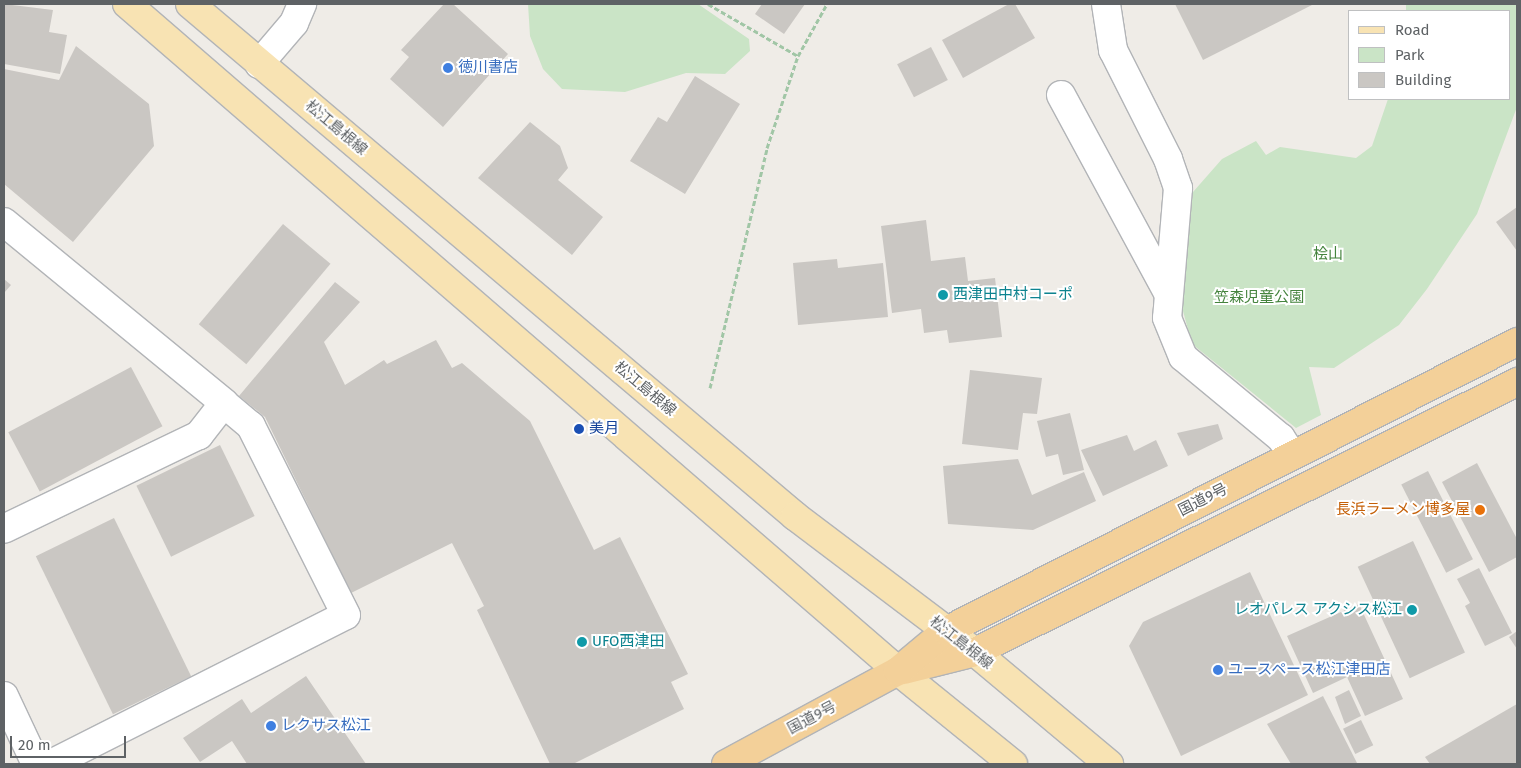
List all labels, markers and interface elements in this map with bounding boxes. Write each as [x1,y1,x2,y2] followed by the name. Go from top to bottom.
[1348,10,1511,100] legend
[1395,21,1430,39] text: Road
[1395,46,1425,64] text: Park
[458,59,518,77] place label: 徳川書店
[442,62,454,74] marker: 徳川書店
[1395,71,1451,89] text: Building
[301,97,371,159] street label: 松江島根線
[1313,246,1343,264] park label: 桧山
[953,286,1073,304] place label: 西津田中村コーポ
[937,289,949,301] marker: 西津田中村コーポ
[1214,289,1304,307] park label: 笠森児童公園
[610,358,680,420] street label: 松江島根線
[589,420,619,438] place label: 美月
[573,423,585,435] marker: 美月
[1175,480,1231,520] street label: 国道9号
[1335,501,1470,519] place label: 長浜ラーメン博多屋
[1474,504,1486,516] marker: 長浜ラーメン博多屋
[1233,601,1402,619] place label: レオパレス アクシス松江
[1406,604,1418,616] marker: レオパレス アクシス松江
[926,613,996,673] street label: 松江島根線
[592,633,664,651] place label: UFO西津田
[576,636,588,648] marker: UFO西津田
[1228,661,1393,679] place label: ユースペース松江津田店
[1212,664,1224,676] marker: ユースペース松江津田店
[784,698,840,738] street label: 国道9号
[281,717,371,735] place label: レクサス松江
[265,720,277,732] marker: レクサス松江
[12,726,129,758] scale bar
[18,736,51,754] text: 20 m

